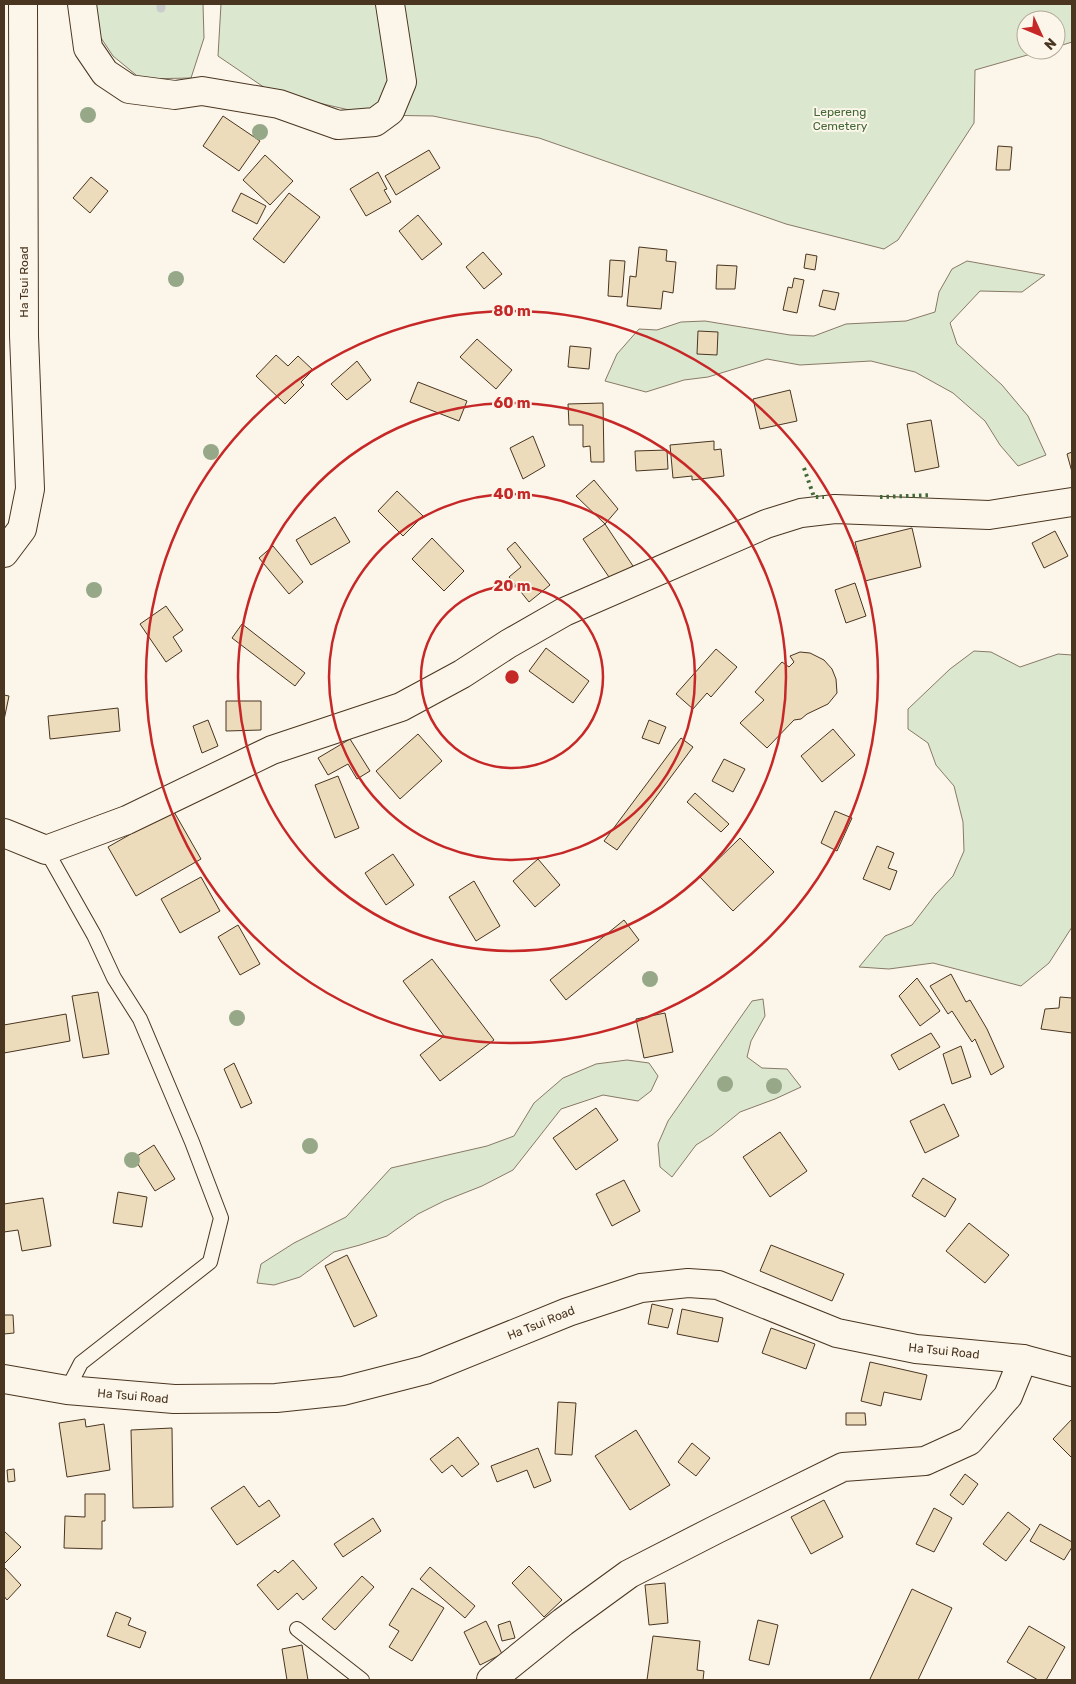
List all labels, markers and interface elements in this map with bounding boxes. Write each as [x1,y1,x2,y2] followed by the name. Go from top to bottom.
[1016,10,1066,60] north arrow
[1040,34,1060,53] text: N
[813,105,868,133] park label: Lepereng Cemetery
[17,246,31,318] street label: Ha Tsui Road
[493,302,531,320] text: 80 m
[494,394,530,412] text: 60 m
[493,485,531,503] text: 40 m
[494,577,530,595] text: 20 m
[503,668,521,686] centre of rings
[505,1303,577,1343] street label: Ha Tsui Road
[908,1340,980,1362] street label: Ha Tsui Road
[97,1386,169,1406] street label: Ha Tsui Road

